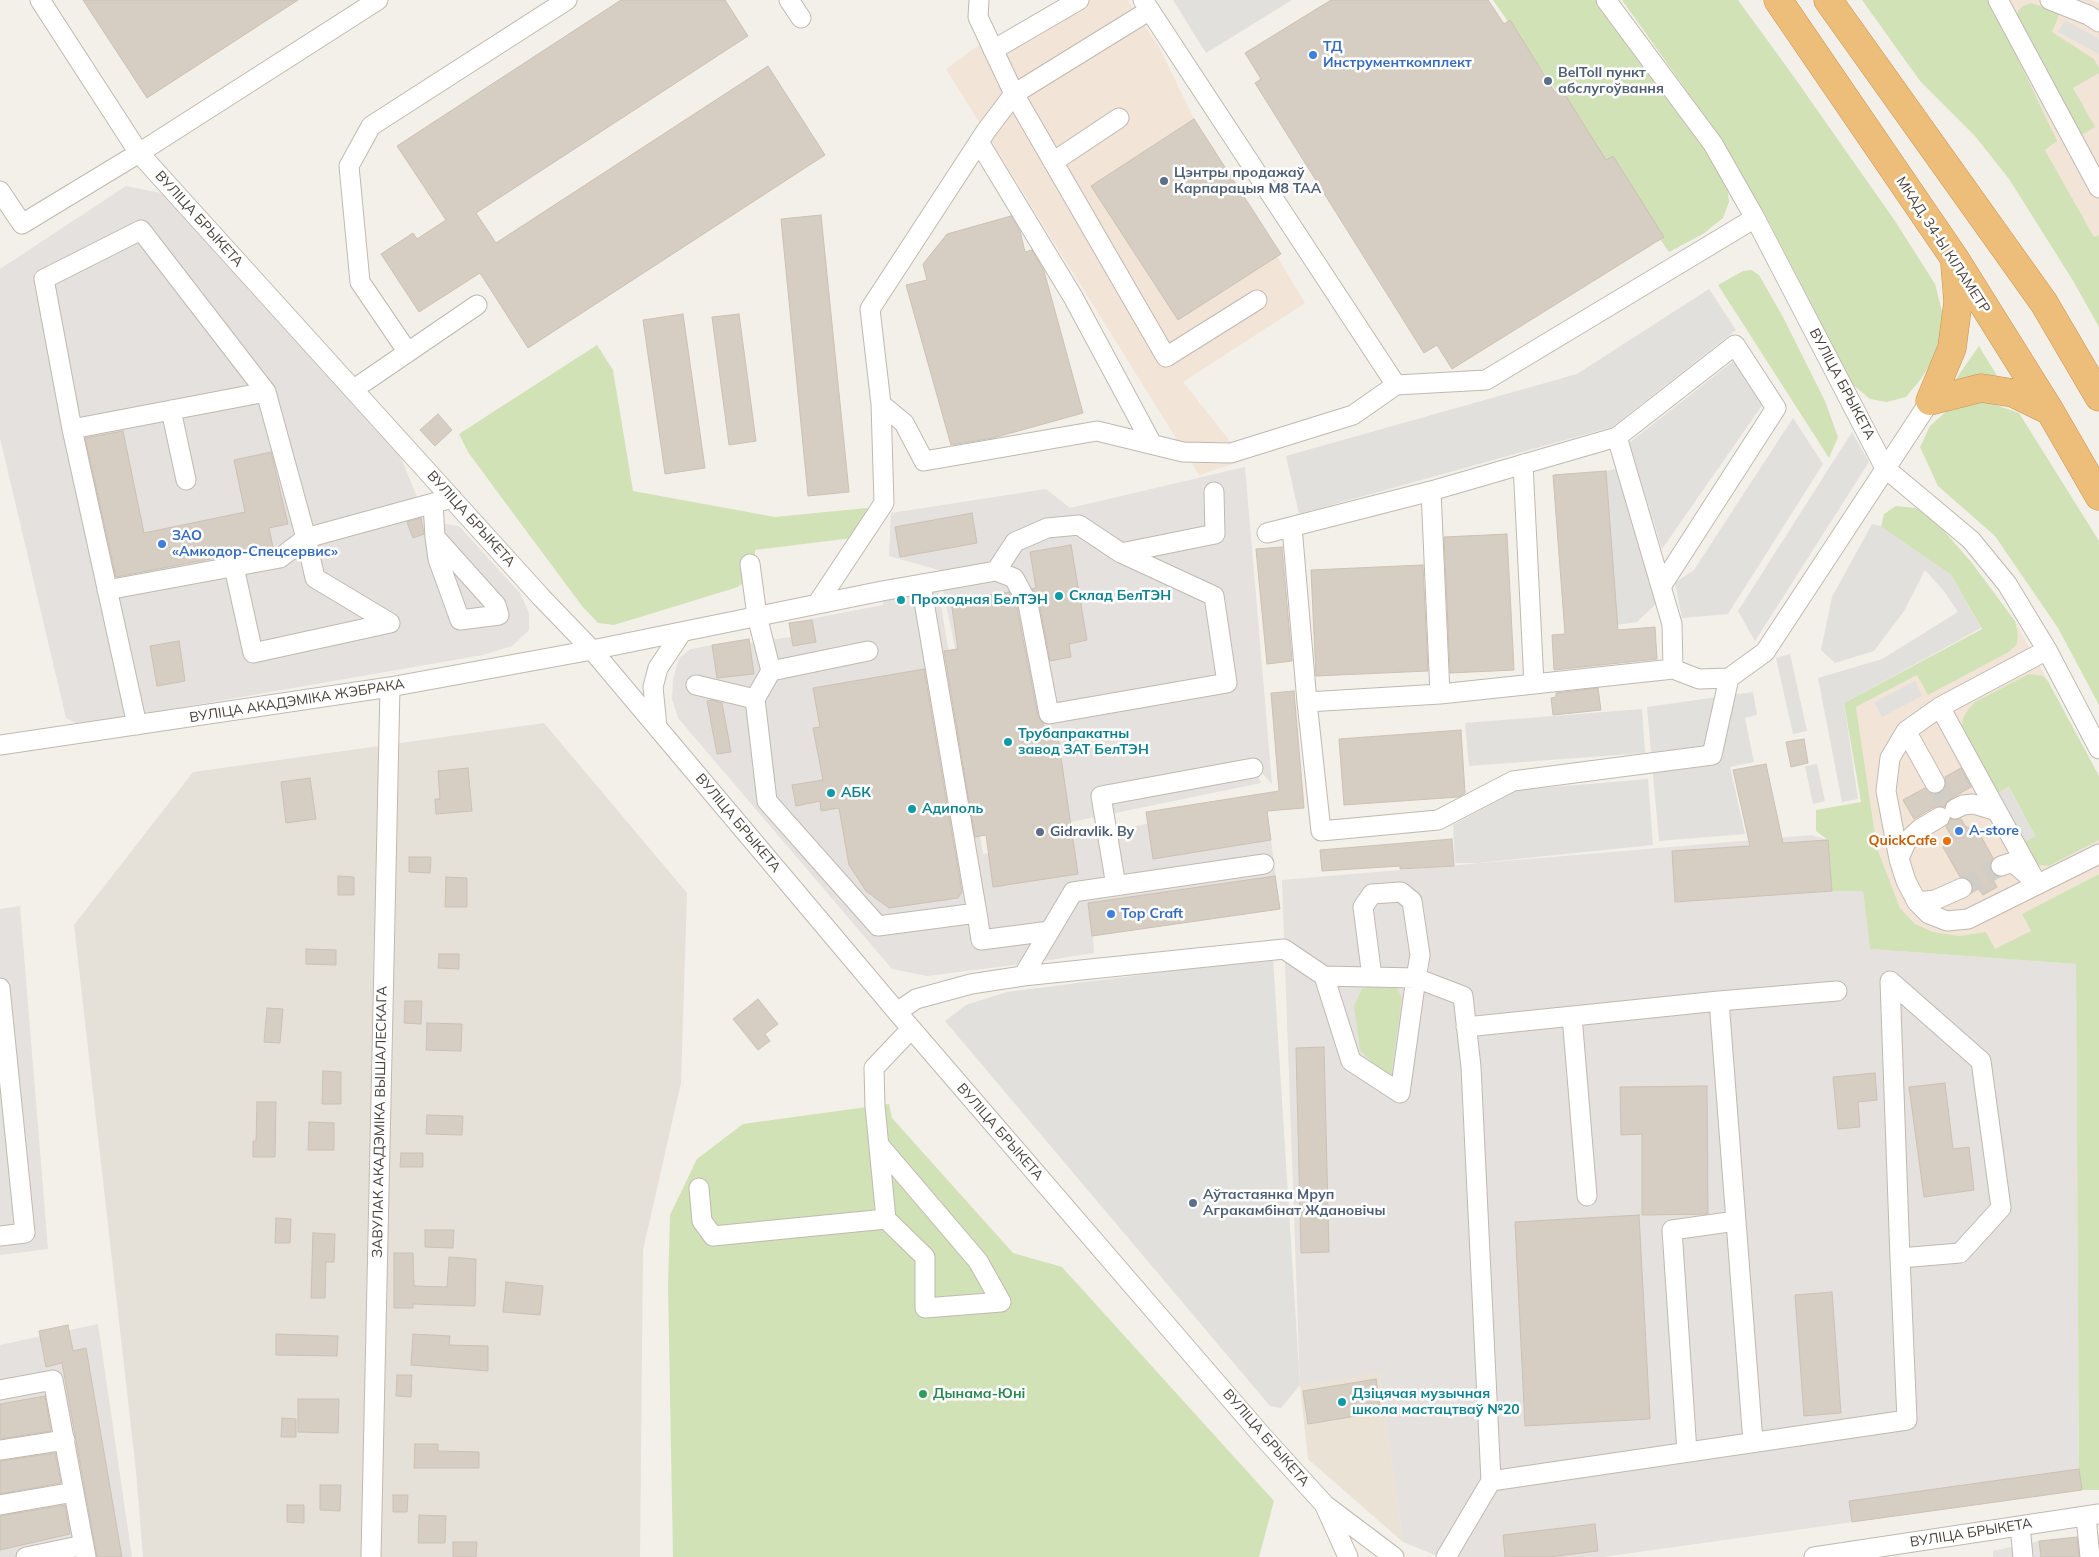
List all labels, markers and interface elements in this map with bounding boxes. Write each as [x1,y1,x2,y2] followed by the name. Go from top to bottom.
[1323,39,1472,72] place label: ТД Инструменткомплект
[1307,49,1319,61] marker: ТД Инструменткомплект
[1558,65,1664,98] place label: BelToll пункт абслугоўвання
[1542,75,1554,87] marker: BelToll пункт абслугоўвання
[1174,165,1321,198] place label: Цэнтры продажаў Карпарацыя М8 ТАА
[151,167,247,271] street label: ВУЛІЦА БРЫКЕТА
[1893,174,1993,316] street label: МКАД, 34-Ы КІЛАМЕТР
[1158,175,1170,187] marker: Цэнтры продажаў Карпарацыя М8 ТАА
[1806,326,1878,442] street label: ВУЛІЦА БРЫКЕТА
[423,467,519,571] street label: ВУЛІЦА БРЫКЕТА
[172,528,338,560] place label: ЗАО «Амкодор-Спецсервис»
[156,538,168,550] marker: ЗАО «Амкодор-Спецсервис»
[1069,588,1171,604] place label: Склад БелТЭН
[1053,590,1065,602] marker: Склад БелТЭН
[911,592,1048,608] place label: Проходная БелТЭН
[895,594,907,606] marker: Проходная БелТЭН
[188,676,406,726] street label: ВУЛІЦА АКАДЭМІКА ЖЭБРАКА
[1018,726,1149,759] place label: Трубапракатны завод ЗАТ БелТЭН
[1002,736,1014,748] marker: Трубапракатны завод ЗАТ БелТЭН
[692,770,784,876] street label: ВУЛІЦА БРЫКЕТА
[841,785,871,801] place label: АБК
[825,787,837,799] marker: АБК
[922,801,983,817] place label: Адиполь
[906,803,918,815] marker: Адиполь
[1969,823,2019,839] place label: А-store
[1050,824,1134,840] place label: Gidravlik. By
[1953,825,1965,837] marker: А-store
[1034,826,1046,838] marker: Gidravlik. By
[1869,833,1937,849] place label: QuickCafe
[1941,835,1953,847] marker: QuickCafe
[1121,906,1183,922] place label: Top Craft
[1105,908,1117,920] marker: Top Craft
[369,986,391,1258] street label: ЗАВУЛАК АКАДЭМІКА ВЫШАЛЕСКАГА
[953,1080,1047,1184] street label: ВУЛІЦА БРЫКЕТА
[1203,1187,1386,1220] place label: Аўтастаянка Мруп Агракамбінат Ждановічы
[1187,1197,1199,1209] marker: Аўтастаянка Мруп Агракамбінат Ждановічы
[933,1386,1025,1402] place label: Дынама-Юні
[1219,1386,1313,1490] street label: ВУЛІЦА БРЫКЕТА
[1352,1386,1520,1418] place label: Дзіцячая музычная школа мастацтваў №20
[917,1388,929,1400] marker: Дынама-Юні
[1336,1396,1348,1408] marker: Дзіцячая музычная школа мастацтваў №20
[1909,1515,2033,1551] street label: ВУЛІЦА БРЫКЕТА

